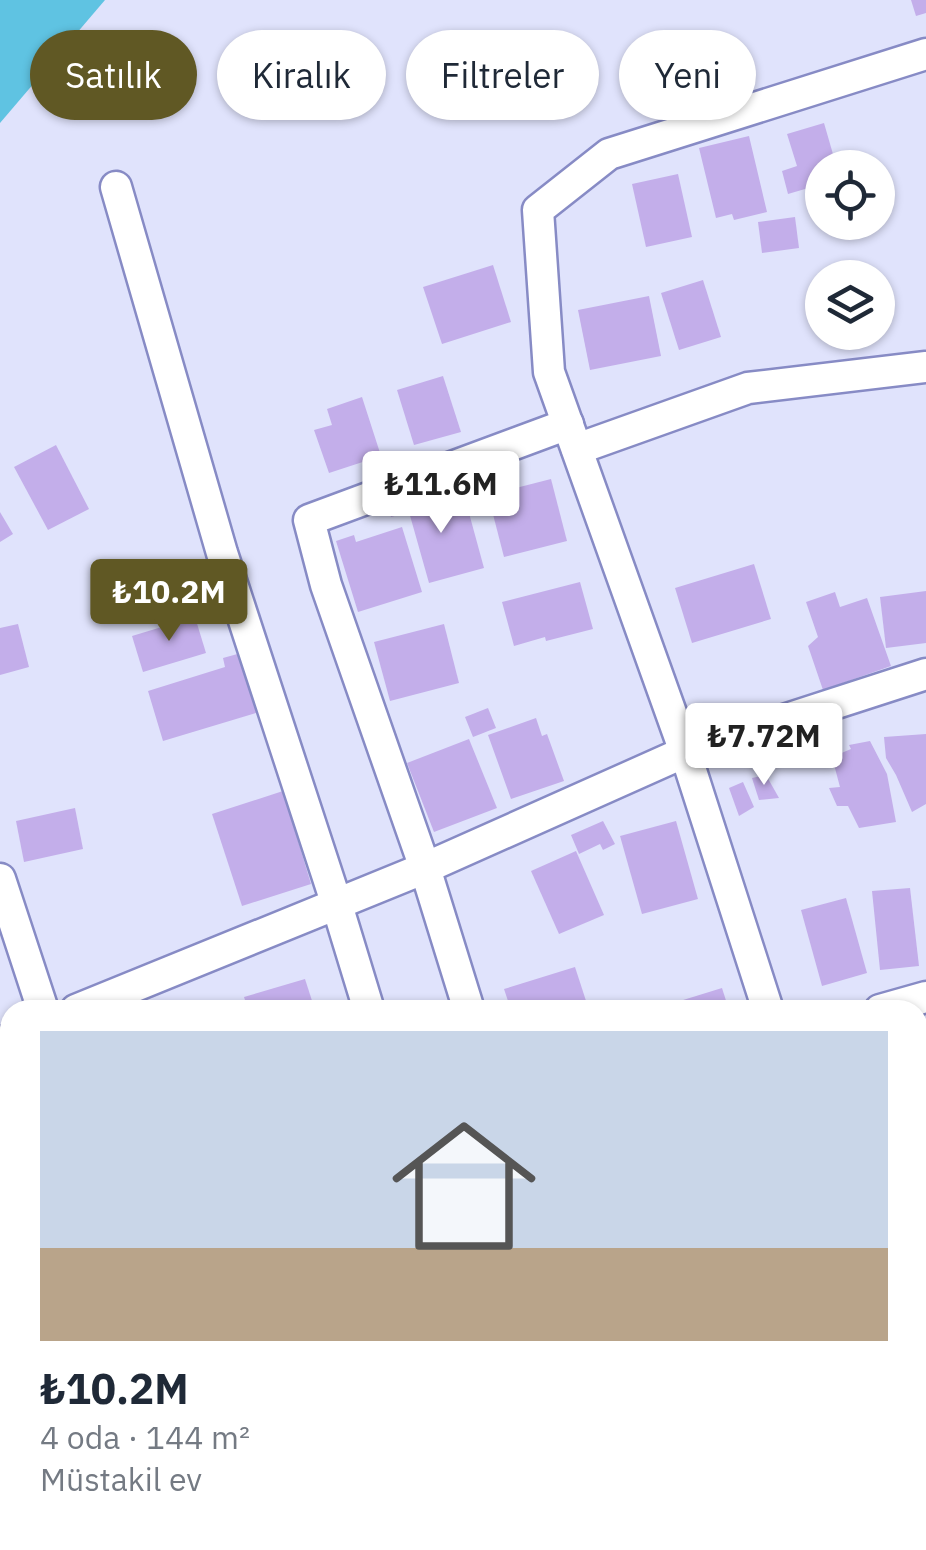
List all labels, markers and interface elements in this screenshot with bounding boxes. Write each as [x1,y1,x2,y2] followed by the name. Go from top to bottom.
[30,30,197,120] chip: Satılık
[217,30,386,120] chip: Kiralık
[406,30,599,120] chip: Filtreler
[619,30,756,120] chip: Yeni
[805,150,895,350] map controls
[805,150,895,240] button: locate
[805,260,895,350] button: layers
[360,451,522,536] pin: ₺11.6M
[384,462,498,504] text: ₺11.6M
[88,559,250,644] pin: ₺10.2M
[112,570,226,612] text: ₺10.2M
[683,703,845,788] pin: ₺7.72M
[707,714,821,756] text: ₺7.72M
[374,1096,554,1276] icon: home
[40,1361,189,1416] text: ₺10.2M
[40,1416,250,1458] text: 4 oda · 144 m²
[40,1458,202,1500] text: Müstakil ev

